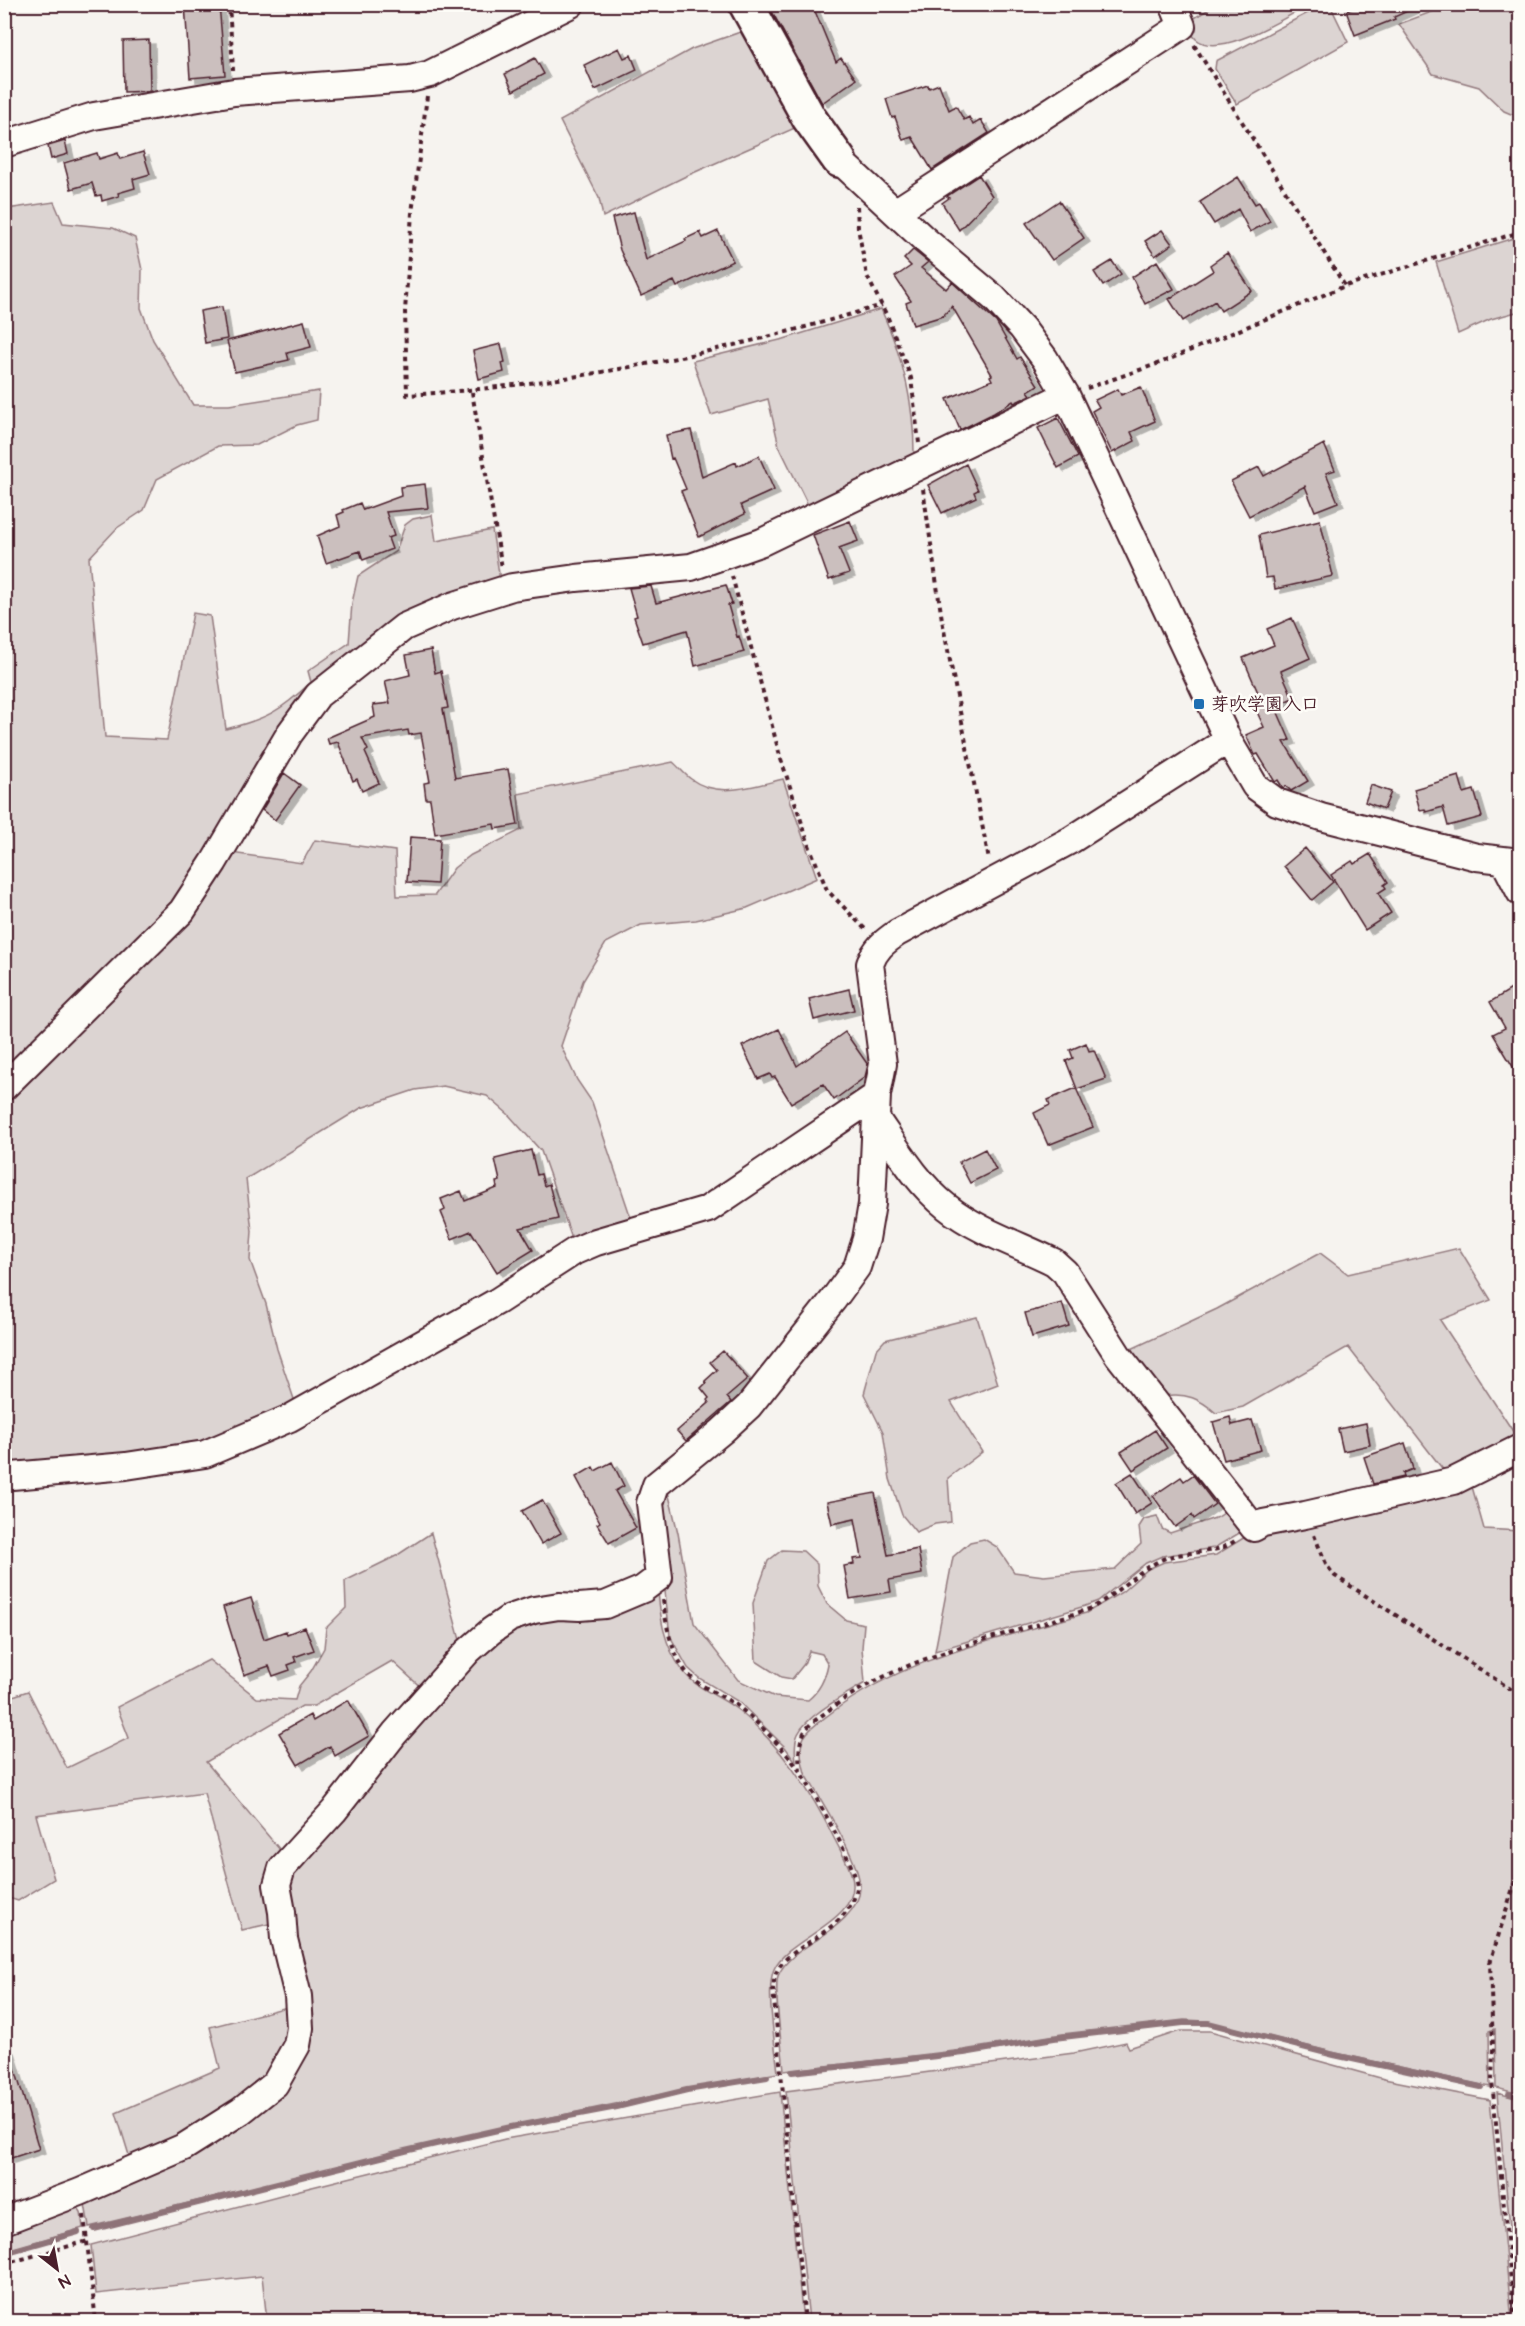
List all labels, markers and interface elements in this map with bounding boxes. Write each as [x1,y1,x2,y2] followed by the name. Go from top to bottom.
[1211,692,1319,717] place label: 芽吹学園入口
[1192,697,1206,711] marker: 芽吹学園入口
[27,2239,87,2299] north arrow
[54,2269,74,2293] text: N

